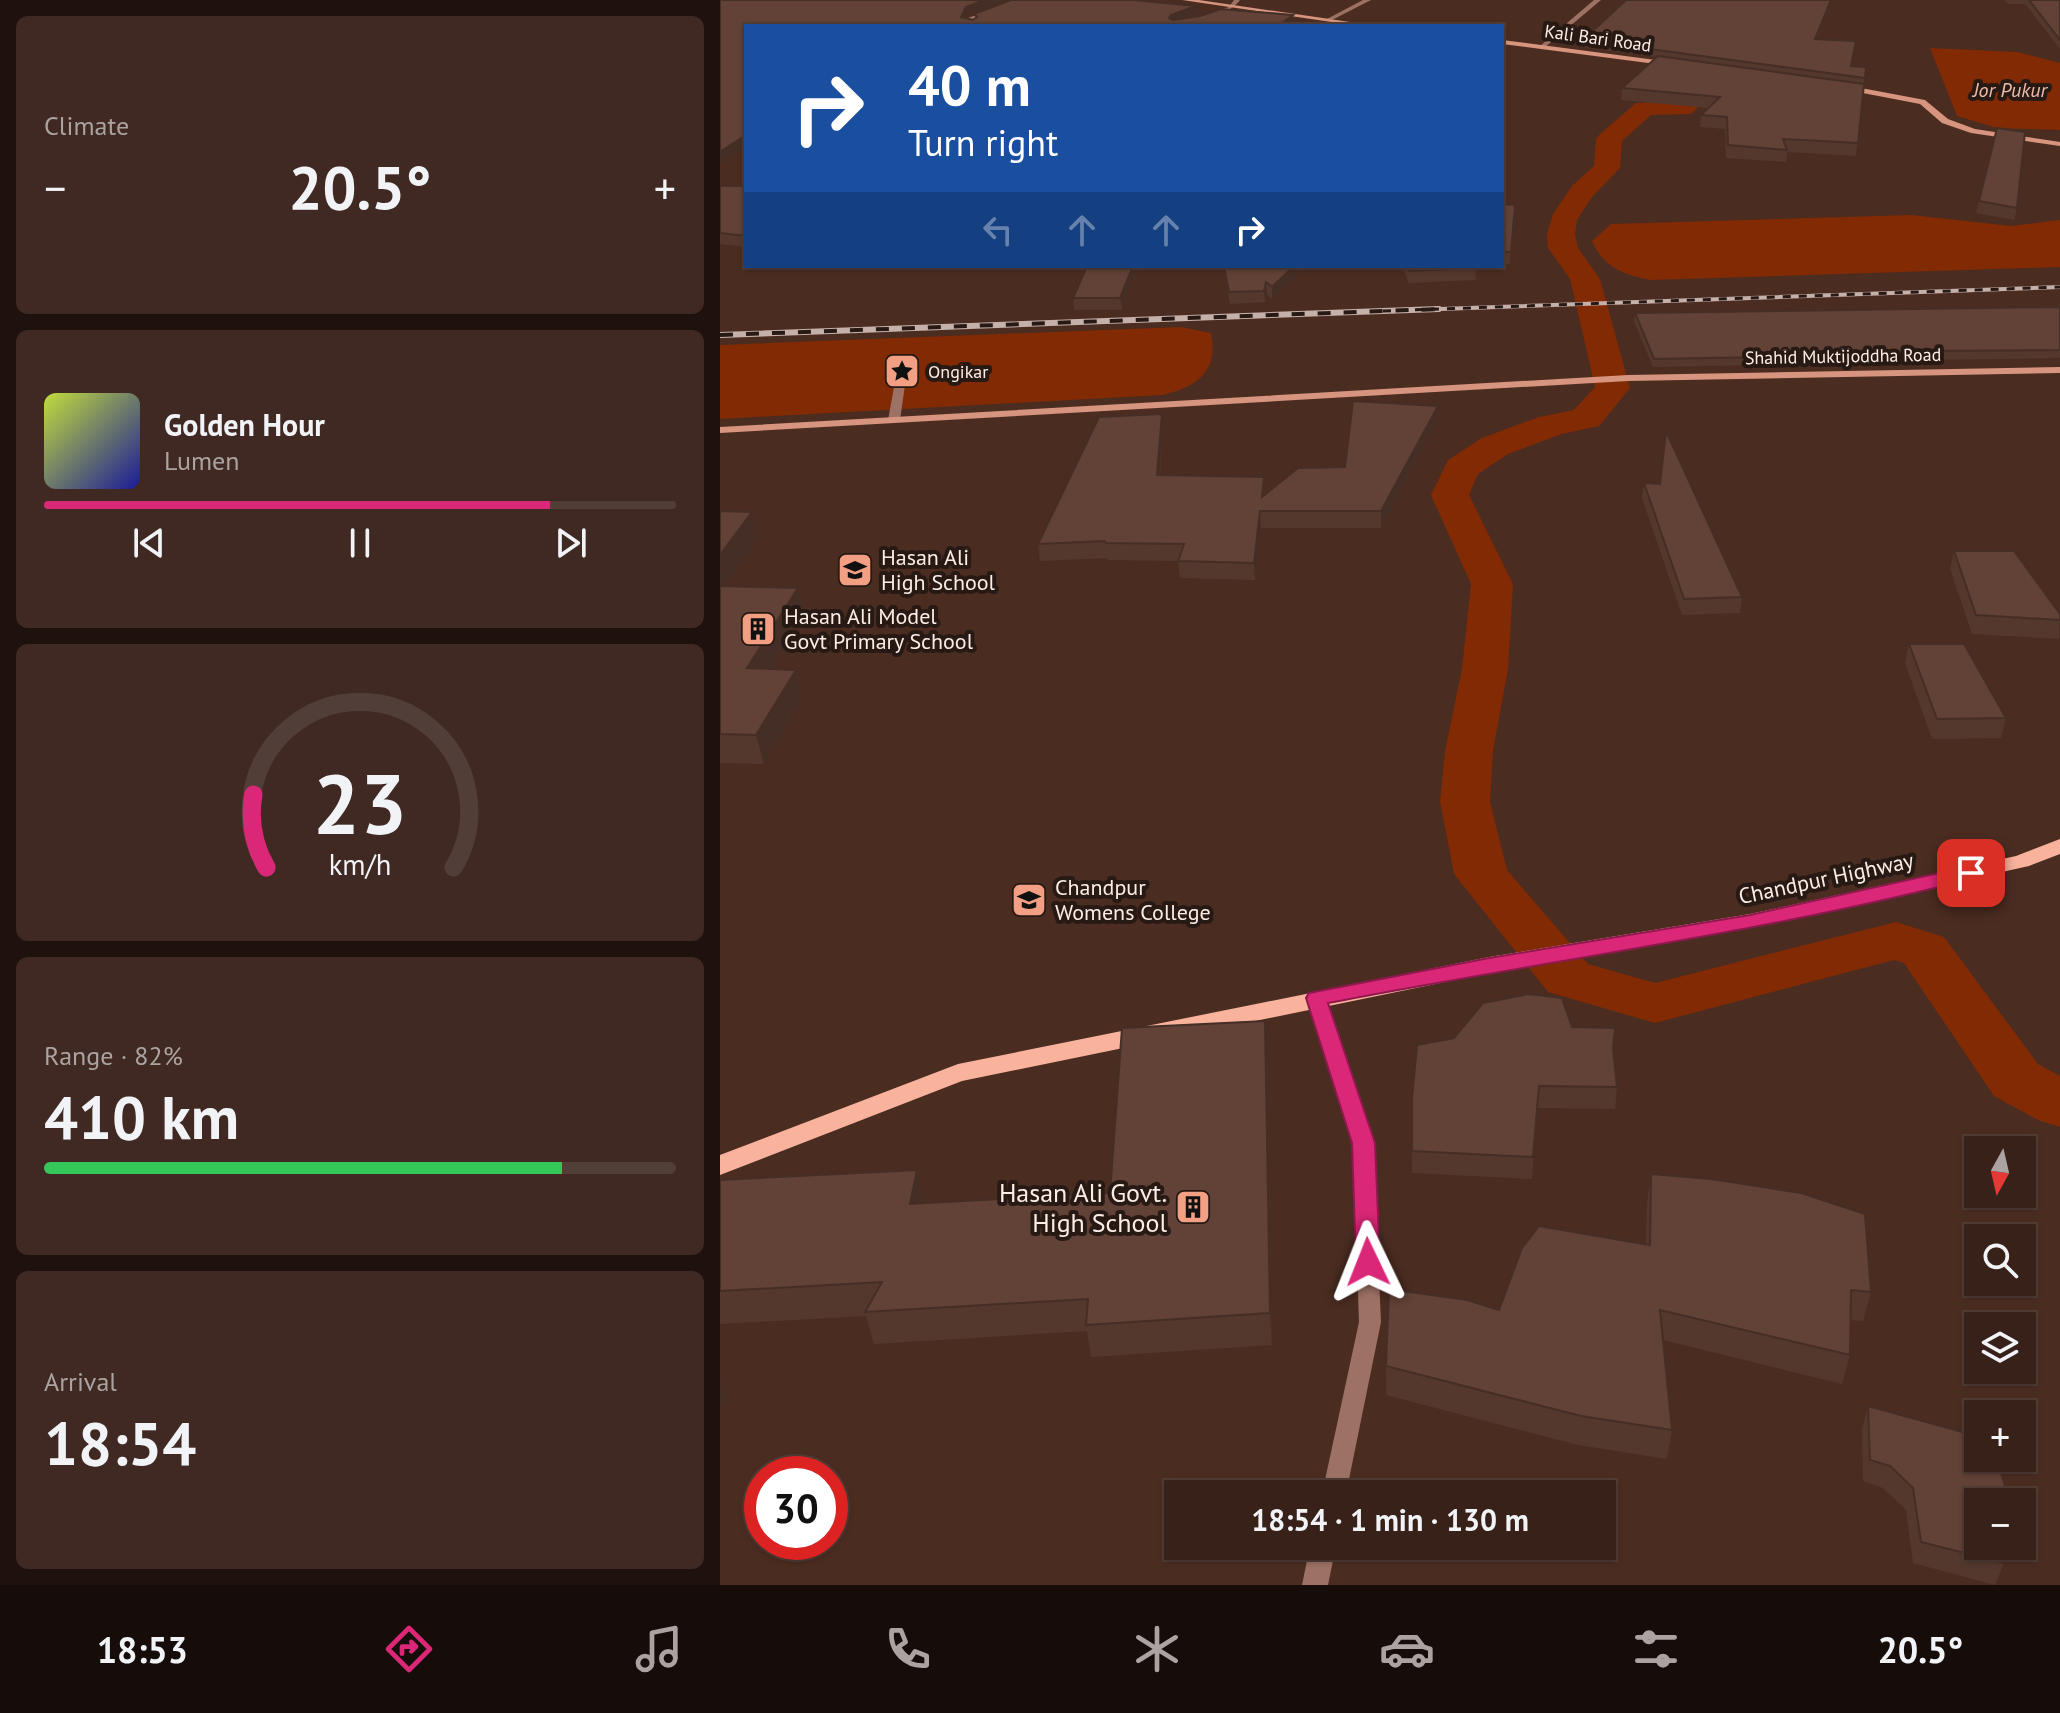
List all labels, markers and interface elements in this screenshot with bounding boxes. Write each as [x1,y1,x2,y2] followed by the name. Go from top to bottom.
[1543,19,1653,57] street label: Kali Bari Road
[908,49,1031,121] text: 40 m
[776,56,880,160] icon: right
[1971,77,2048,103] water label: Jor Pukur
[44,109,129,142] text: Climate
[908,119,1058,166] text: Turn right
[288,148,432,226] text: 20.5°
[44,159,66,216] text: −
[654,159,676,216] text: +
[976,208,1020,252] icon: left
[1060,208,1104,252] icon: ahead
[1144,208,1188,252] icon: ahead
[1228,208,1272,252] icon: right
[1745,343,1941,369] street label: Shahid Muktijoddha Road
[883,352,921,390] place icon: Ongikar
[928,360,988,383] place label: Ongikar
[164,405,325,444] text: Golden Hour
[164,444,239,477] text: Lumen
[127,521,171,565] icon: previous
[338,521,382,565] icon: pause
[549,521,593,565] icon: next
[881,543,996,596] place label: Hasan Ali High School
[836,551,874,589] school or university icon: Hasan Ali High School
[784,602,974,655] place label: Hasan Ali Model Govt Primary School
[739,610,777,648] building icon: Hasan Ali Model Govt Primary School
[313,749,407,857] text: 23
[1937,839,2005,907] pin
[1736,846,1917,910] street label: Chandpur Highway
[329,847,391,884] text: km/h
[1949,851,1993,895] icon: arrive
[1055,873,1211,926] place label: Chandpur Womens College
[1010,881,1048,919] school or university icon: Chandpur Womens College
[44,1039,183,1072] text: Range · 82%
[44,1078,239,1156] text: 410 km
[1964,1136,2036,1208] north arrow
[1964,1136,2036,1560] map controls
[999,1176,1167,1239] place label: Hasan Ali Govt. High School
[1174,1188,1212,1226] building icon: Hasan Ali Govt. High School
[1326,1220,1410,1304] position arrow
[1964,1224,2036,1296] button: search
[1964,1312,2036,1384] button: layers
[44,1365,117,1398] text: Arrival
[1964,1400,2036,1472] button: +
[44,1404,196,1482] text: 18:54
[744,1456,848,1560] speed limit sign: 30
[1964,1488,2036,1560] button: −
[1251,1500,1529,1539] text: 18:54 · 1 min · 130 m
[381,1621,437,1677] icon: directions
[631,1621,687,1677] icon: music
[880,1621,936,1677] icon: phone
[1129,1621,1185,1677] icon: climate
[1379,1621,1435,1677] icon: car
[1628,1621,1684,1677] icon: filters
[97,1626,188,1673] text: 18:53
[1877,1626,1963,1673] text: 20.5°

